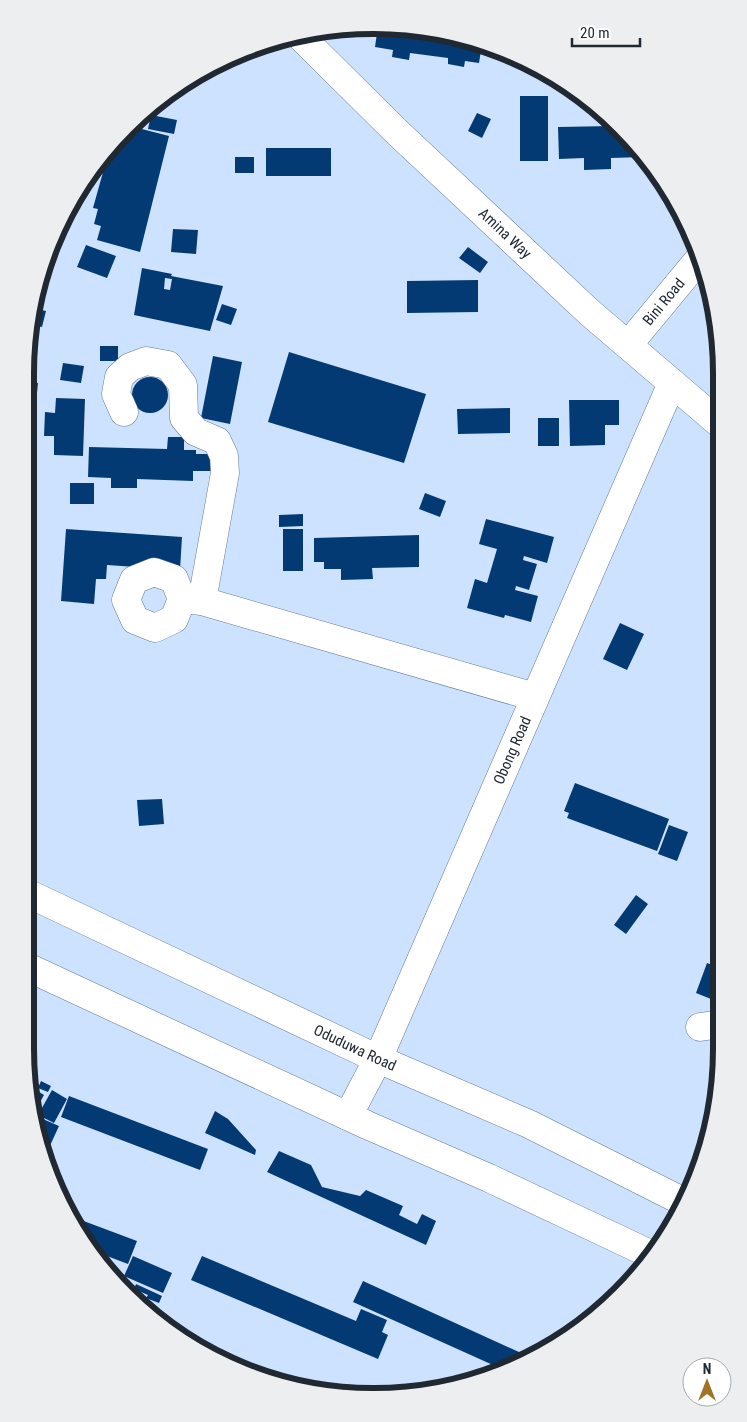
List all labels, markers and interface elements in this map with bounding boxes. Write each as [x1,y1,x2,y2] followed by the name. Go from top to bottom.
[572,15,640,47] scale bar
[580,24,610,42] text: 20 m
[475,204,535,262] street label: Amina Way
[639,275,688,329] street label: Bini Road
[490,714,535,787] street label: Obong Road
[311,1021,399,1075] street label: Oduduwa Road
[682,1357,732,1407] north arrow
[703,1361,711,1377] text: N

